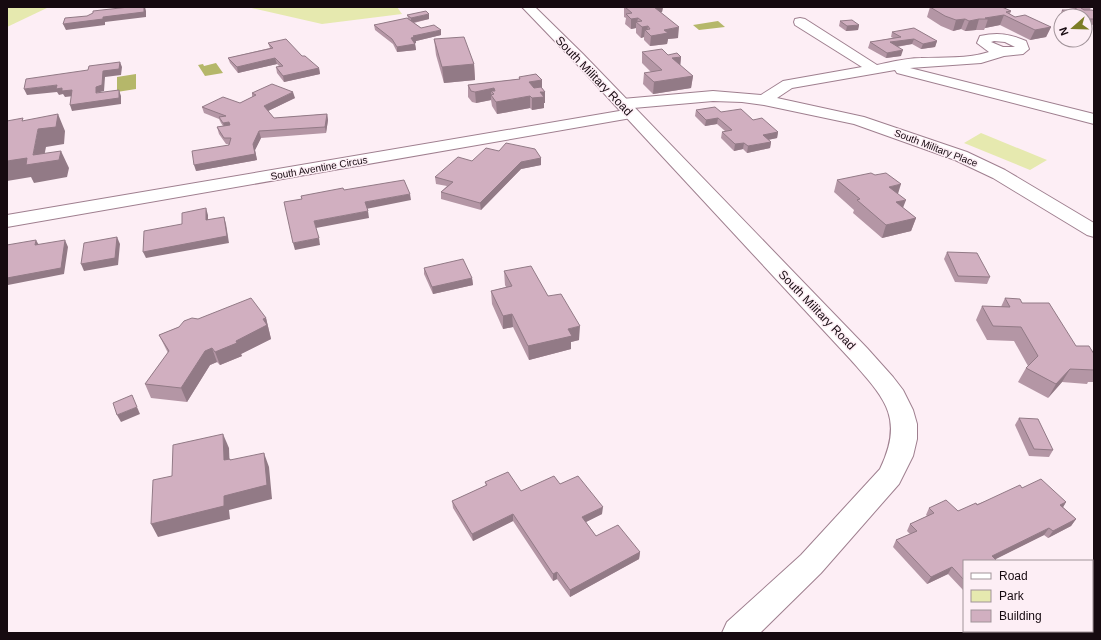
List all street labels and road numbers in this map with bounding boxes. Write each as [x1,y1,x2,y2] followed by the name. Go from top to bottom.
[553,33,635,119] street label: South Military Road
[893,127,980,169] street label: South Military Place
[270,154,368,182] street label: South Aventine Circus
[776,267,858,353] street label: South Military Road

